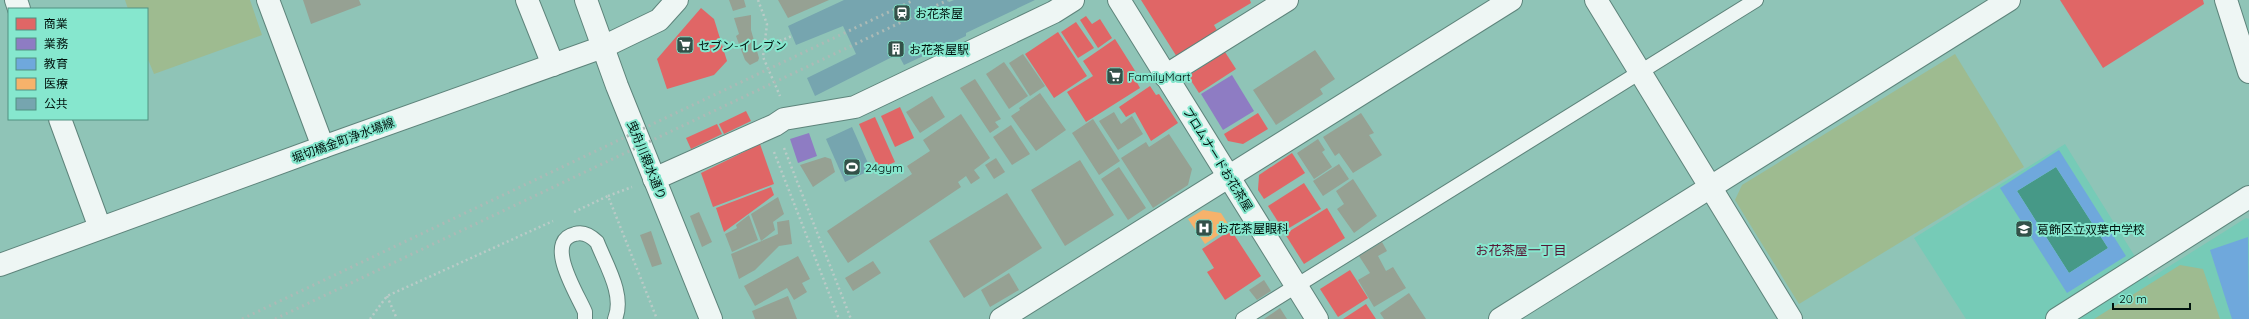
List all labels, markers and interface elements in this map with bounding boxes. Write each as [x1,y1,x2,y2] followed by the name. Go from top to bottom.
[892,3,912,23] station icon: お花茶屋
[915,6,963,21] place label: お花茶屋
[8,8,148,120] legend
[44,16,68,31] text: 商業
[675,35,695,55] supermarket icon: セブン-イレブン
[44,36,68,51] text: 業務
[698,38,787,53] place label: セブン-イレブン
[886,39,906,59] building icon: お花茶屋駅
[909,42,969,57] place label: お花茶屋駅
[44,56,68,71] text: 教育
[1105,66,1125,86] supermarket icon: FamilyMart
[1128,69,1191,84] place label: FamilyMart
[44,76,68,91] text: 医療
[44,96,68,111] text: 公共
[1180,104,1256,214] street label: プロムナードお花茶屋
[290,114,396,166] street label: 堀切橋金町浄水場線
[624,118,670,202] street label: 曳舟川親水通り
[842,157,862,177] sports icon: 24gym
[865,160,903,175] place label: 24gym
[1194,218,1214,238] hospital icon: お花茶屋眼科
[2014,219,2034,239] school or university icon: 葛飾区立双葉中学校
[1217,221,1289,236] place label: お花茶屋眼科
[2037,222,2145,237] place label: 葛飾区立双葉中学校
[1475,242,1567,258] district label: お花茶屋一丁目
[2113,285,2190,311] scale bar
[2119,291,2147,306] text: 20 m

